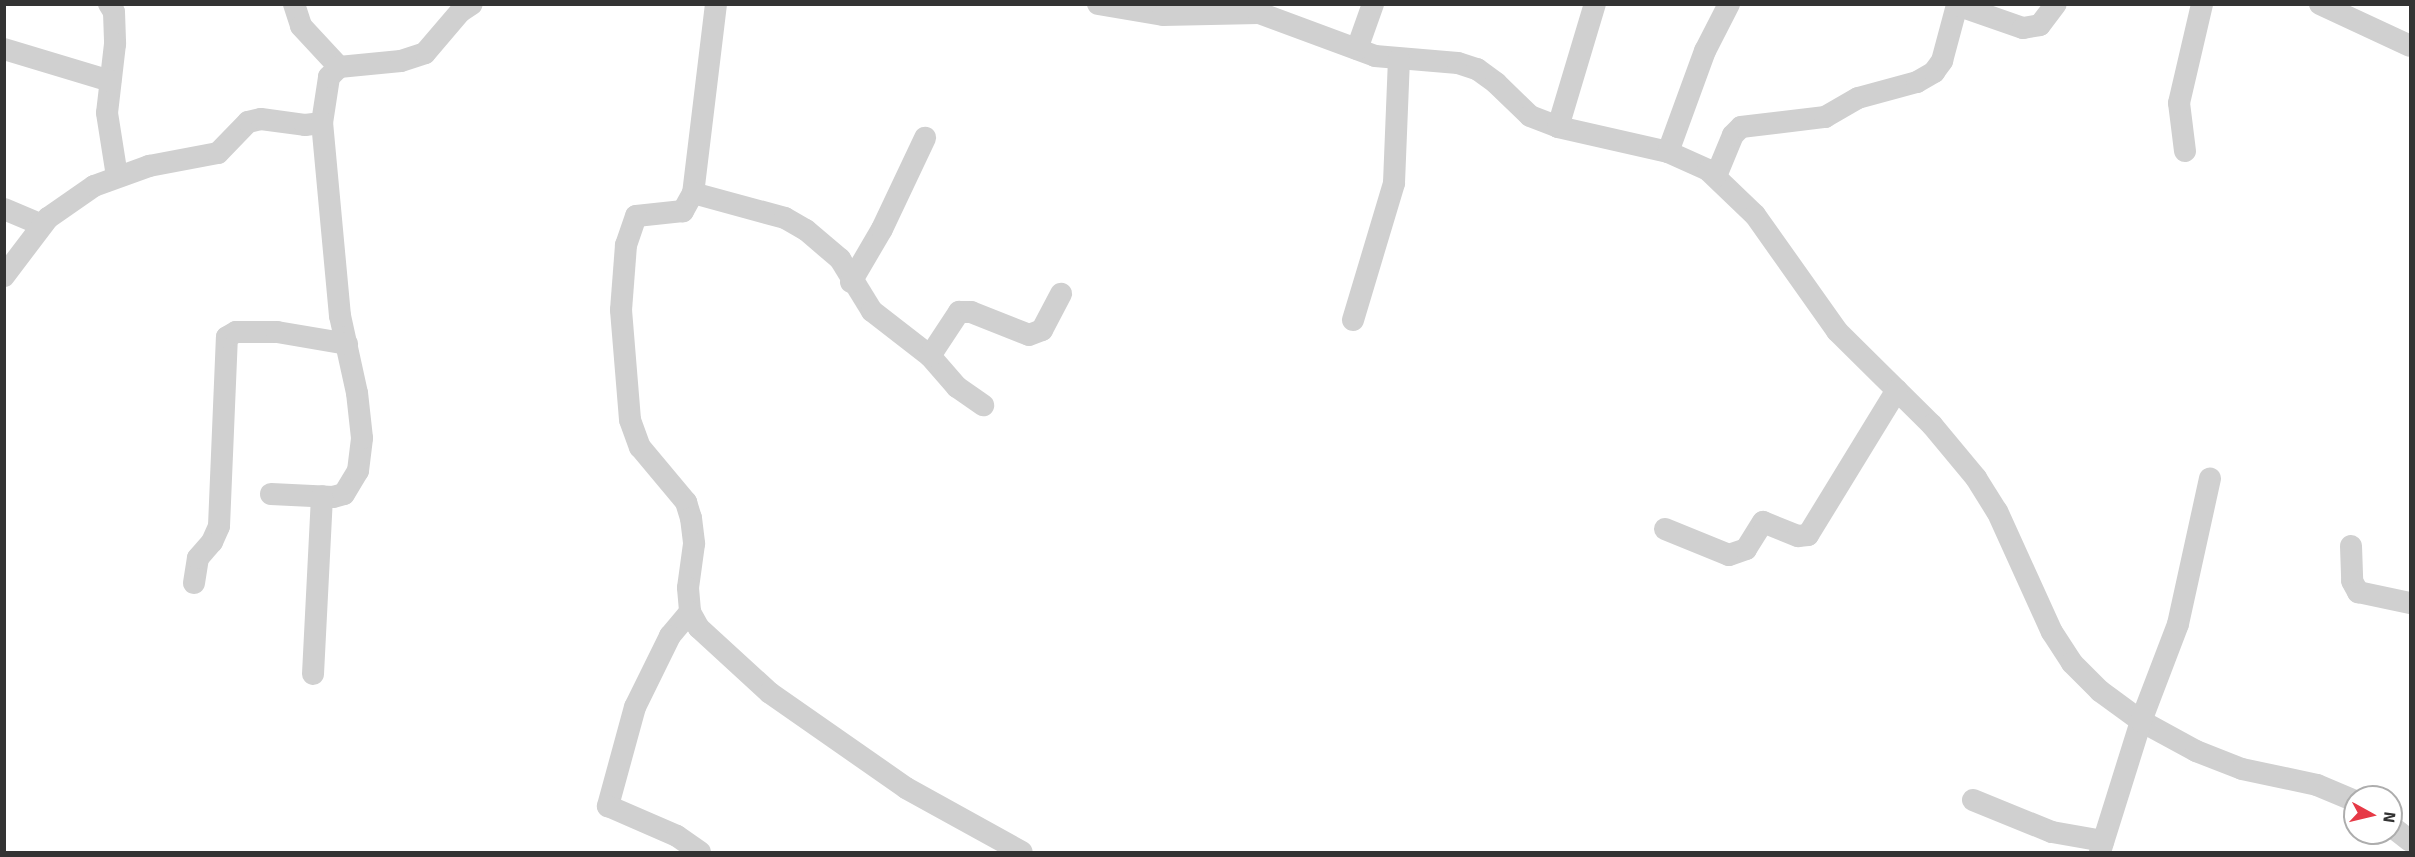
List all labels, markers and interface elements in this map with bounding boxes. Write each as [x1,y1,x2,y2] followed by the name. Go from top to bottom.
[2343,785,2403,845] north arrow
[2378,810,2400,824] text: N

